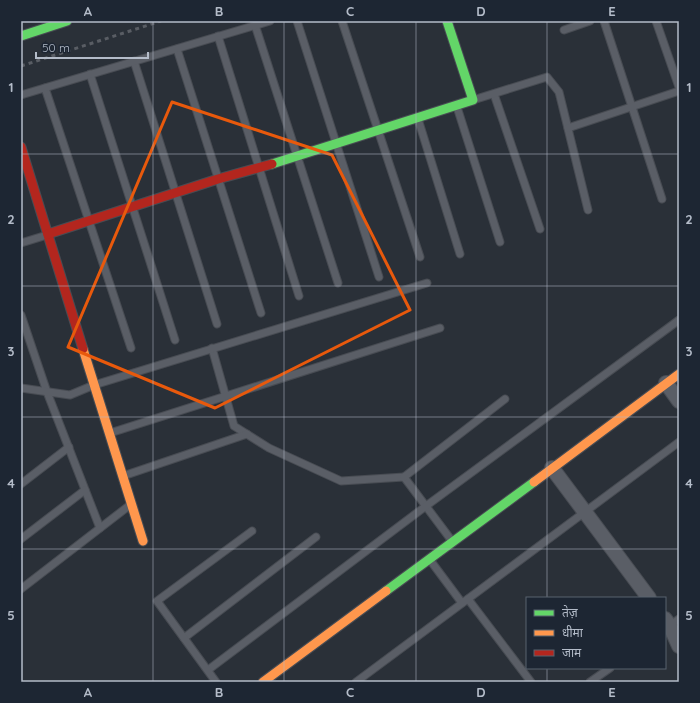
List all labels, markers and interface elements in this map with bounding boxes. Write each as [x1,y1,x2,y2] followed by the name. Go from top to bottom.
[84,3,93,19] text: A
[215,3,223,19] text: B
[346,3,354,19] text: C
[476,3,486,19] text: D
[608,3,616,19] text: E
[36,34,148,60] scale bar
[42,40,70,55] text: 50 m
[8,79,14,95] text: 1
[686,79,692,95] text: 1
[7,211,15,227] text: 2
[685,211,693,227] text: 2
[8,343,15,359] text: 3
[686,343,693,359] text: 3
[7,475,15,491] text: 4
[685,475,693,491] text: 4
[526,597,666,669] legend
[562,605,579,620] text: तेज़
[7,607,15,623] text: 5
[685,607,693,623] text: 5
[562,625,584,640] text: धीमा
[562,645,582,660] text: जाम
[84,684,93,700] text: A
[215,684,223,700] text: B
[346,684,354,700] text: C
[476,684,486,700] text: D
[608,684,616,700] text: E

